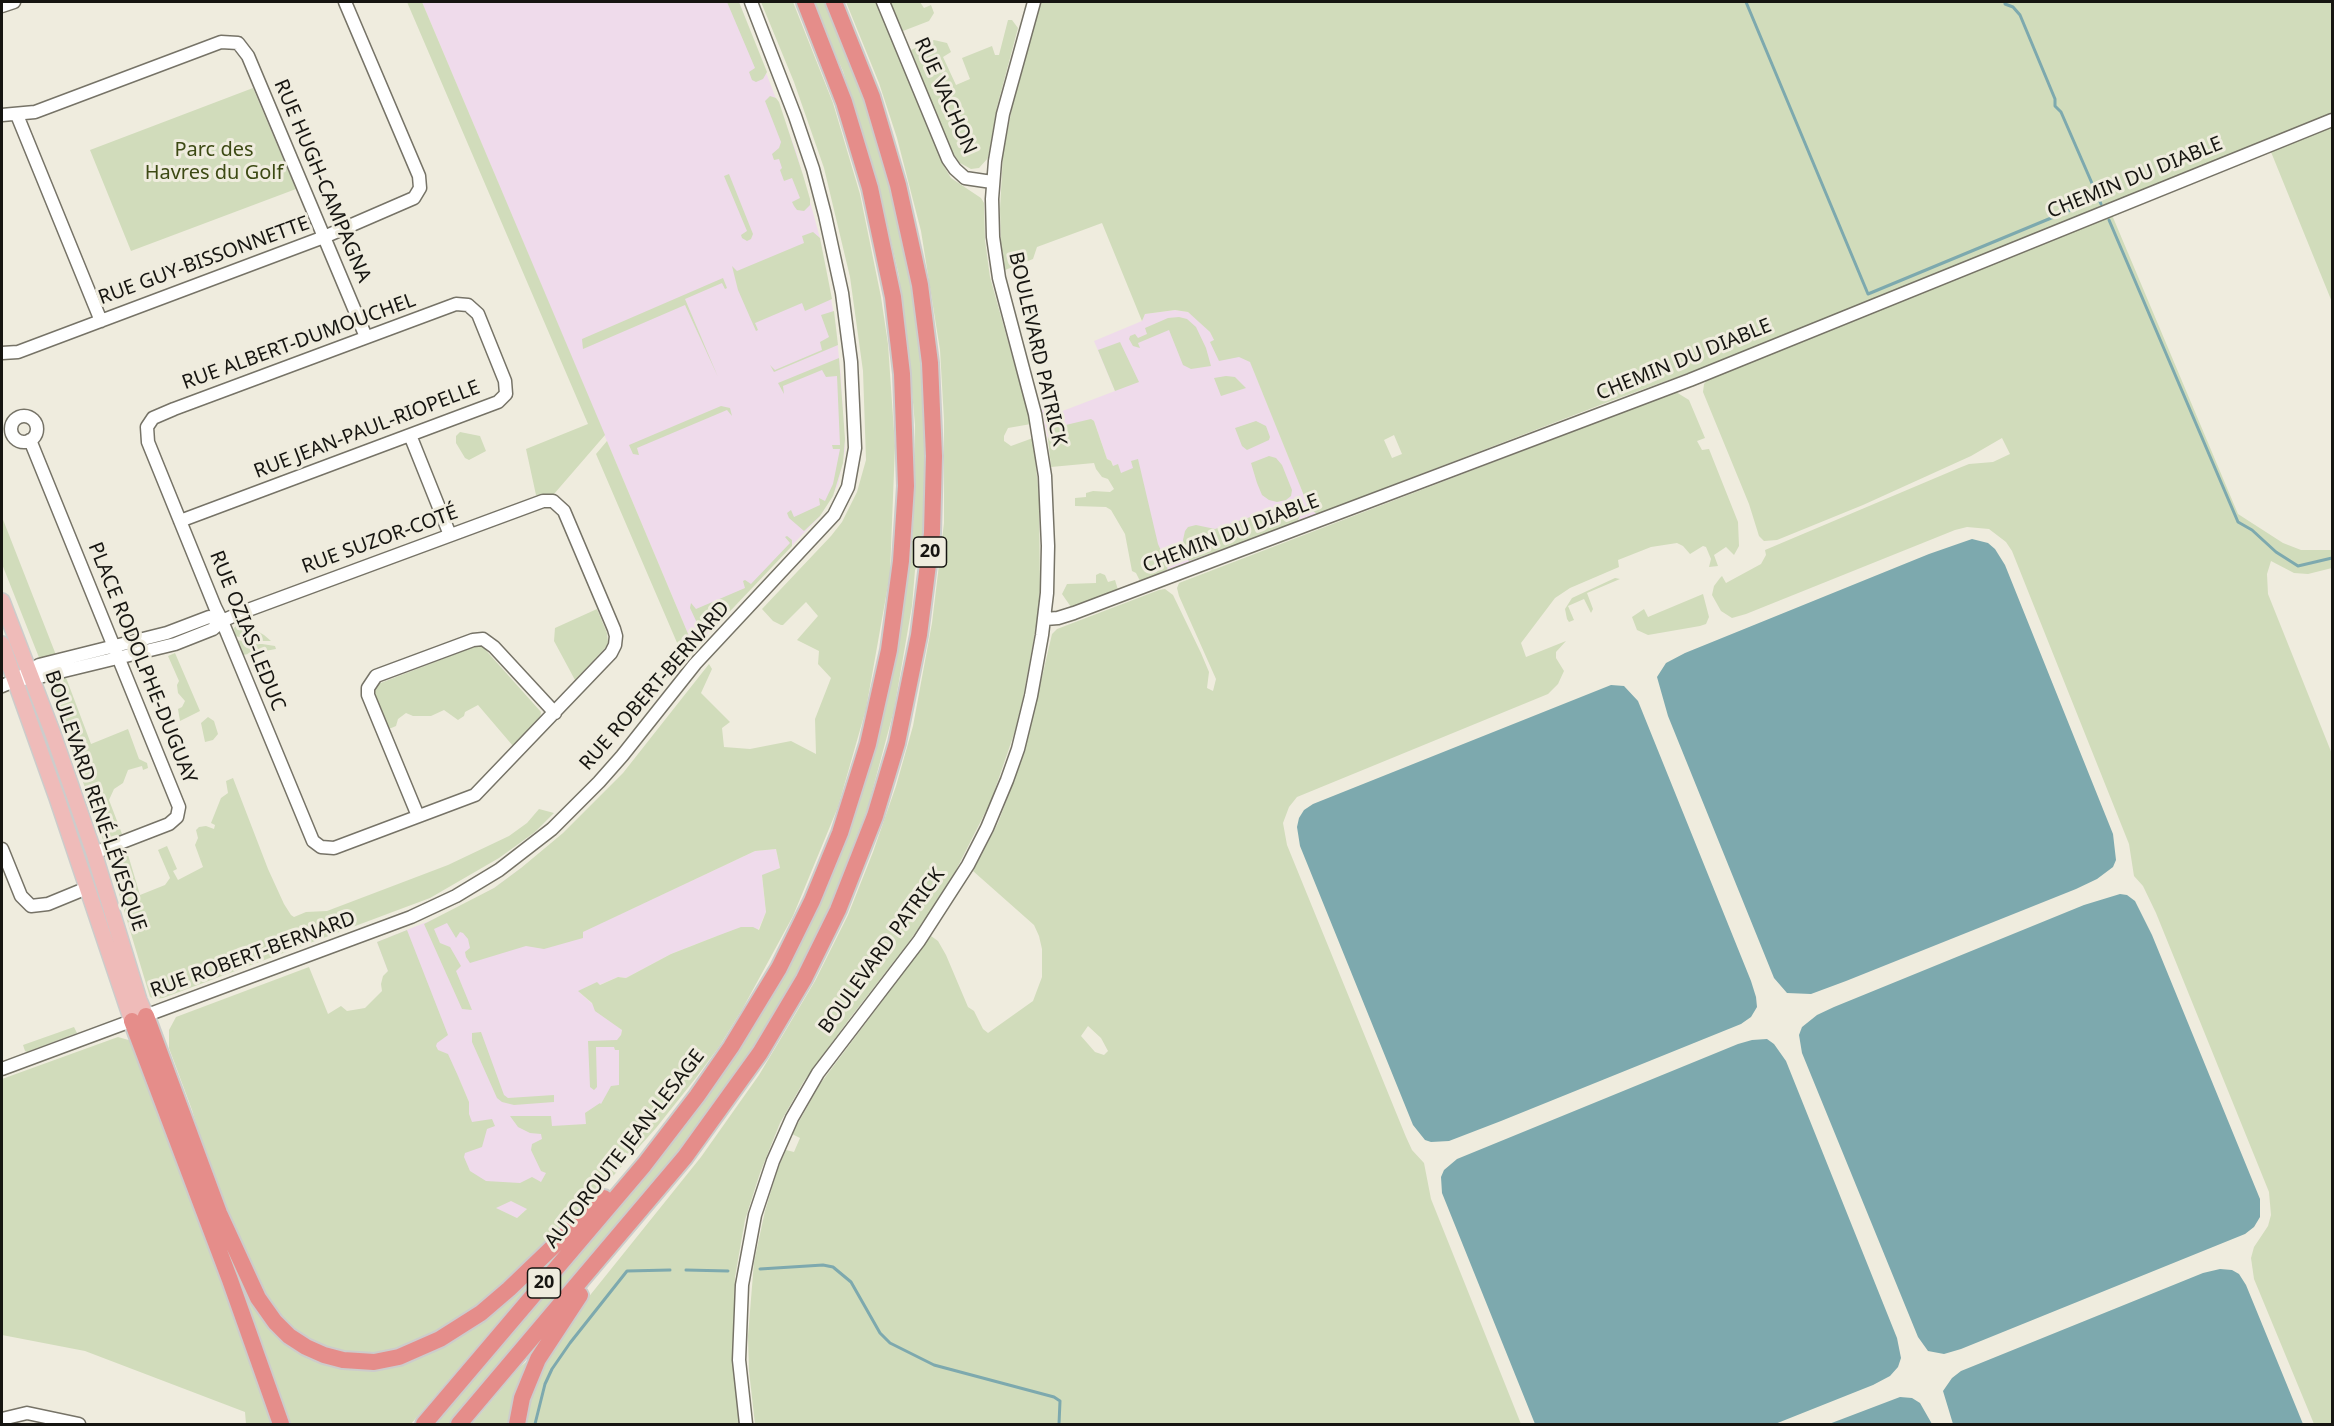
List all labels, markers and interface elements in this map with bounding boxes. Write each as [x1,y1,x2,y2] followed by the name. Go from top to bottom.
[909,34,981,158] street label: RUE VACHON
[268,76,376,286] street label: RUE HUGH-CAMPAGNA
[2044,132,2226,224] street label: CHEMIN DU DIABLE
[145,138,283,185] park label: Parc des Havres du Golf
[95,212,313,310] street label: RUE GUY-BISSONNETTE
[1003,249,1071,449] street label: BOULEVARD PATRICK
[179,289,419,395] street label: RUE ALBERT-DUMOUCHEL
[1593,314,1775,406] street label: CHEMIN DU DIABLE
[251,376,483,484] street label: RUE JEAN-PAUL-RIOPELLE
[1139,489,1323,579] street label: CHEMIN DU DIABLE
[299,501,461,579] street label: RUE SUZOR-COTÉ
[914,537,946,567] road number: 20
[83,539,201,787] street label: PLACE RODOLPHE-DUGUAY
[204,547,290,715] street label: RUE OZIAS-LEDUC
[575,596,735,776] street label: RUE ROBERT-BERNARD
[39,667,151,935] street label: BOULEVARD RENÉ-LÉVESQUE
[814,863,950,1039] street label: BOULEVARD PATRICK
[147,907,359,1003] street label: RUE ROBERT-BERNARD
[540,1045,710,1253] street label: AUTOROUTE JEAN-LESAGE
[528,1268,560,1298] road number: 20

